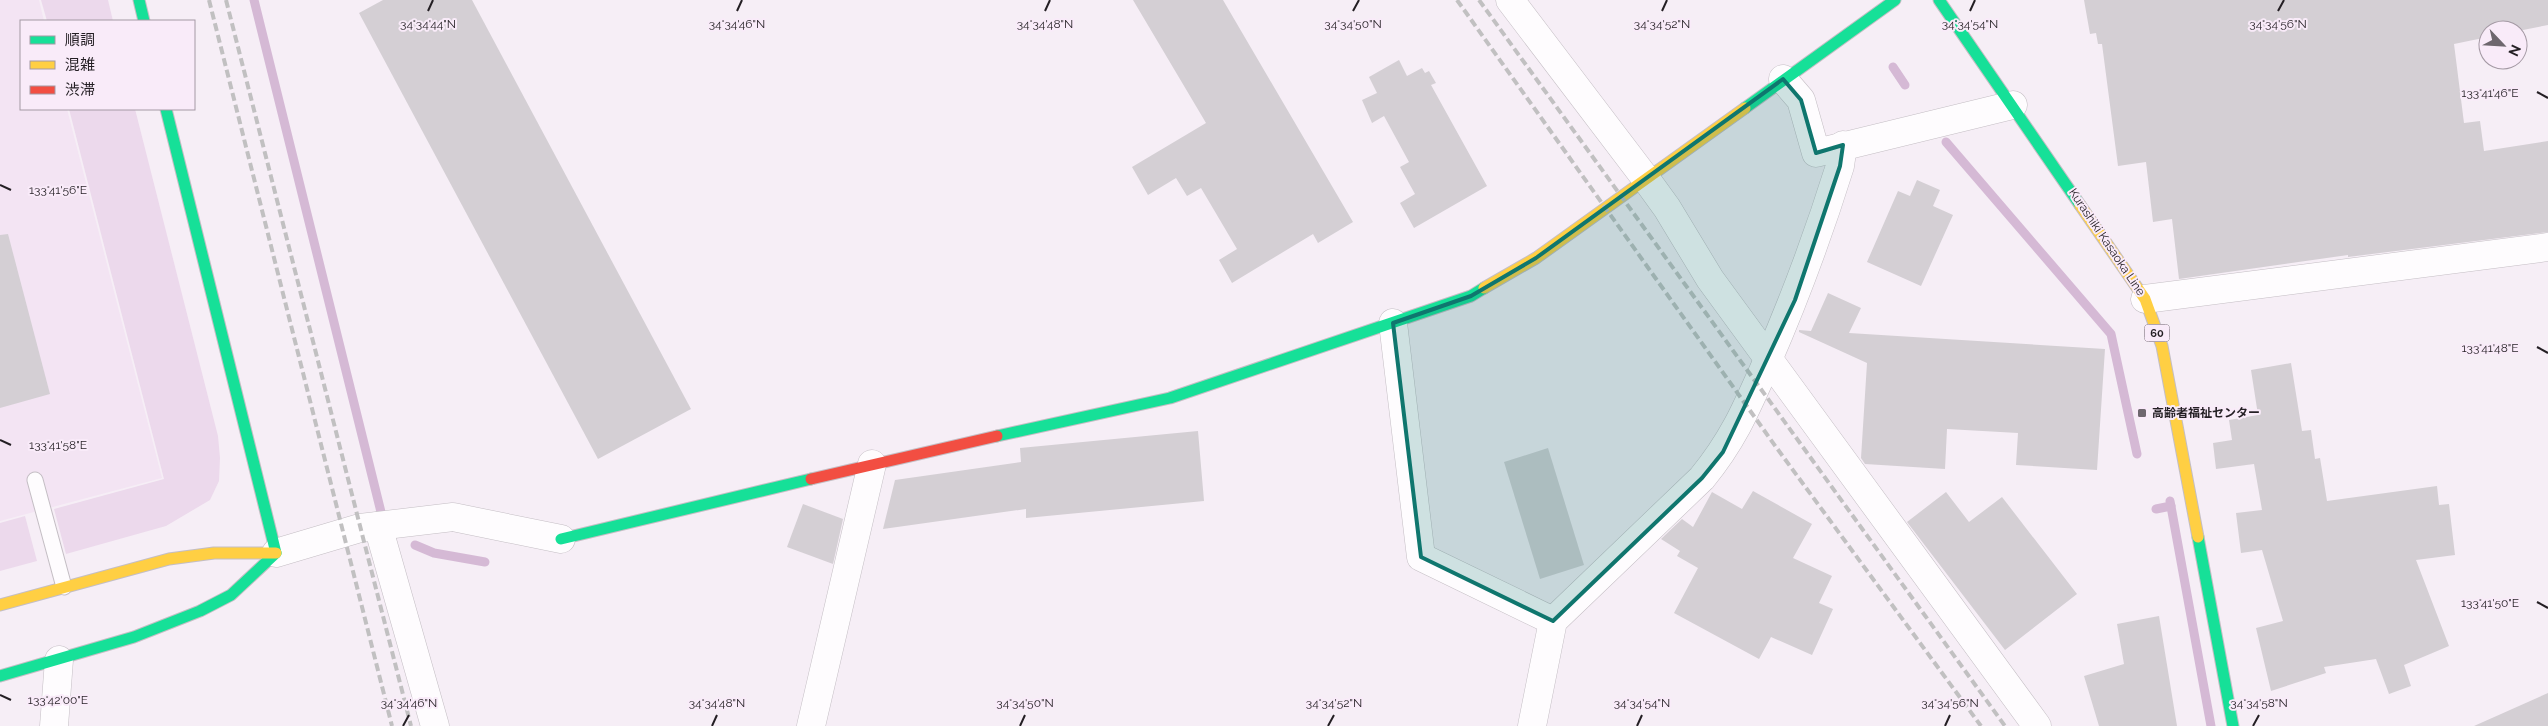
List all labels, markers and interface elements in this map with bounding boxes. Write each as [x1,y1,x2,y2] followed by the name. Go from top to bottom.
[400,17,456,31] text: 34°34'44"N
[709,17,765,31] text: 34°34'46"N
[1017,17,1073,31] text: 34°34'48"N
[1324,17,1382,31] text: 34°34'50"N
[1634,17,1690,31] text: 34°34'52"N
[1942,17,1998,31] text: 34°34'54"N
[2249,17,2307,31] text: 34°34'56"N
[20,20,195,110] legend
[2478,20,2528,70] north arrow
[65,31,95,49] text: 順調
[2505,42,2524,59] text: N
[65,56,95,74] text: 混雑
[65,81,95,99] text: 渋滞
[2461,86,2519,100] text: 133°41'46"E
[29,183,87,197] text: 133°41'56"E
[2066,186,2148,298] street label: Kurashiki Kasaoka Line
[2144,324,2170,342] road number: 60
[2461,341,2519,355] text: 133°41'48"E
[2152,406,2260,420] place label: 高齢者福祉センター
[2136,407,2148,419] marker: 高齢者福祉センター
[29,438,87,452] text: 133°41'58"E
[2461,596,2519,610] text: 133°41'50"E
[28,693,88,707] text: 133°42'00"E
[381,696,437,710] text: 34°34'46"N
[689,696,745,710] text: 34°34'48"N
[996,696,1054,710] text: 34°34'50"N
[1306,696,1362,710] text: 34°34'52"N
[1614,696,1670,710] text: 34°34'54"N
[1921,696,1979,710] text: 34°34'56"N
[2230,696,2288,710] text: 34°34'58"N

